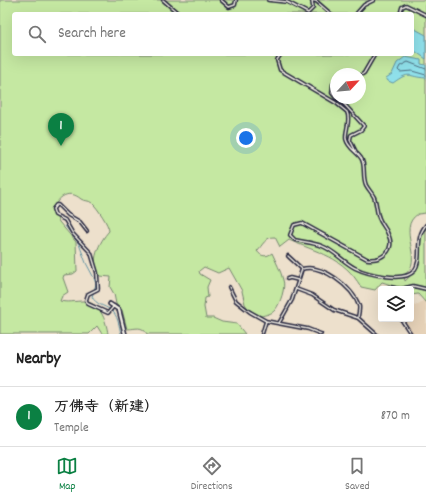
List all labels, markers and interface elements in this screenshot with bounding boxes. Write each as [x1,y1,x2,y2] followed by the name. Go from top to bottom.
[12,12,414,56] search box
[26,23,48,45] icon: search
[58,23,126,45] text: Search here
[330,68,366,104] north arrow
[48,113,74,146] pin: 1
[236,128,256,148] your location
[378,286,414,322] map controls
[378,286,414,322] button: layers
[16,348,60,372] text: Nearby
[54,397,159,419] text: 万佛寺（新建）
[28,407,30,426] text: 1
[381,407,410,426] text: 870 m
[54,419,89,438] text: Temple
[56,455,78,495] tab: Map
[191,455,233,495] tab: Directions
[345,455,370,495] tab: Saved

